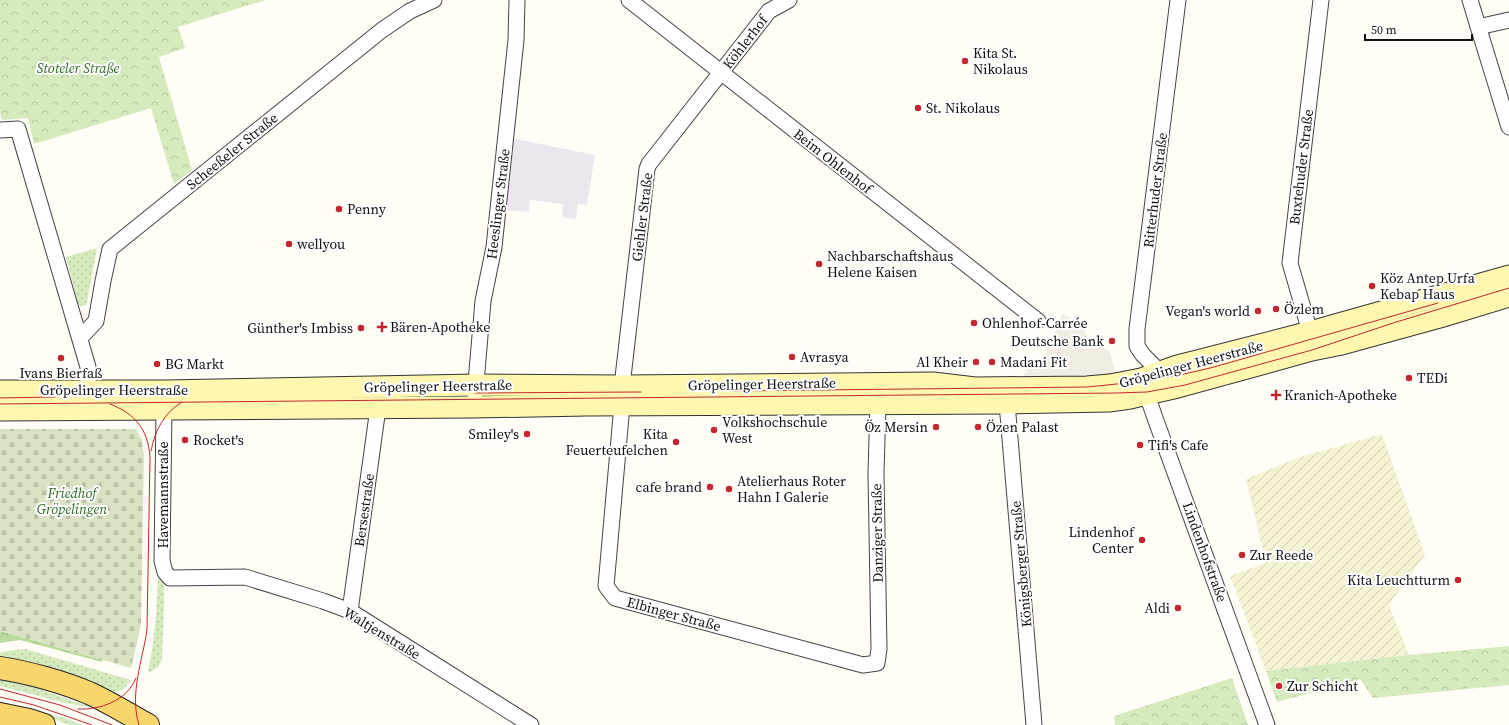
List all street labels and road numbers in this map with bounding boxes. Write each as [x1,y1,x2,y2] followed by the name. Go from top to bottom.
[718,10,773,73] street label: Köhlerhof
[182,108,282,194] street label: Scheeßeler Straße
[1284,108,1318,226] street label: Buxtehuder Straße
[789,124,877,199] street label: Beim Ohlenhof
[1138,131,1172,249] street label: Ritterhuder Straße
[481,148,515,260] street label: Heeslinger Straße
[627,171,657,263] street label: Giehler Straße
[1117,335,1265,393] street label: Gröpelinger Heerstraße
[688,373,836,395] street label: Gröpelinger Heerstraße
[364,375,512,397] street label: Gröpelinger Heerstraße
[40,380,188,400] street label: Gröpelinger Heerstraße
[153,441,173,549] street label: Havemannstraße
[349,472,379,548] street label: Bersestraße
[866,483,888,583] street label: Danziger Straße
[1178,499,1232,605] street label: Lindenhofstraße
[1006,500,1036,628] street label: Königsberger Straße
[625,592,723,636] street label: Elbinger Straße
[340,602,424,664] street label: Waltjenstraße

